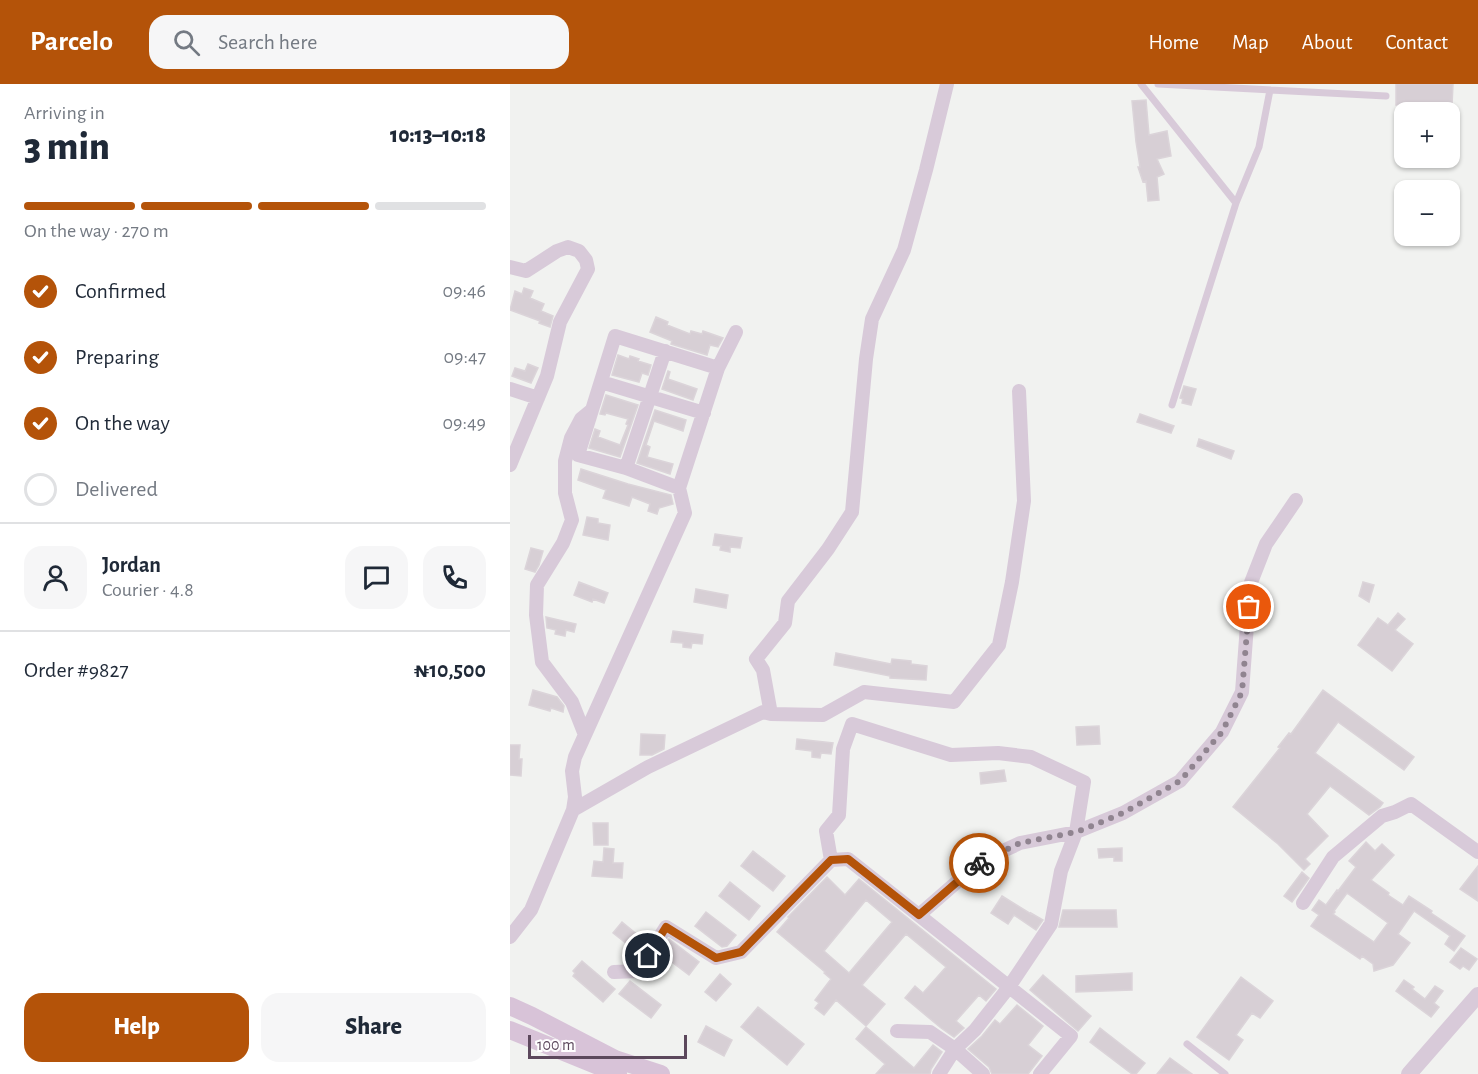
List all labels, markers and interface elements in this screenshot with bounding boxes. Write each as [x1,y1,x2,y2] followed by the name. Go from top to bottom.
[149,15,569,69] search box
[170,26,203,59] icon: search
[30,28,113,56] text: Parcelo
[218,31,317,53] text: Search here
[1148,32,1199,53] text: Home
[1232,32,1269,53] text: Map
[1302,32,1352,53] text: About
[1385,32,1448,53] text: Contact
[1394,102,1460,246] map controls
[1394,102,1460,168] button: +
[24,103,105,123] text: Arriving in
[390,124,486,146] text: 10:13–10:18
[24,128,110,167] text: 3 min
[1394,180,1460,246] button: −
[24,221,169,241] text: On the way · 270 m
[24,275,57,308] icon: check
[75,280,166,302] text: Confirmed
[442,281,486,301] text: 09:46
[24,341,57,374] icon: check
[75,346,159,368] text: Preparing
[444,347,486,367] text: 09:47
[24,407,57,440] icon: check
[75,412,170,434] text: On the way
[442,413,486,433] text: 09:49
[75,478,158,500] text: Delivered
[24,546,87,609] button: person
[345,546,408,609] button: chat
[423,546,486,609] button: phone
[102,554,161,576] text: Jordan
[102,580,194,600] text: Courier · 4.8
[1223,581,1274,632] pin
[1232,590,1265,623] icon: bag
[24,659,129,681] text: Order #9827
[414,659,486,681] text: ₦10,500
[949,833,1009,893] courier
[963,847,996,880] icon: bike
[622,930,673,981] pin
[631,939,664,972] icon: home
[24,993,249,1062] button: Help
[261,993,486,1062] button: Share
[528,1032,687,1060] scale bar
[537,1037,575,1053] text: 100 m

